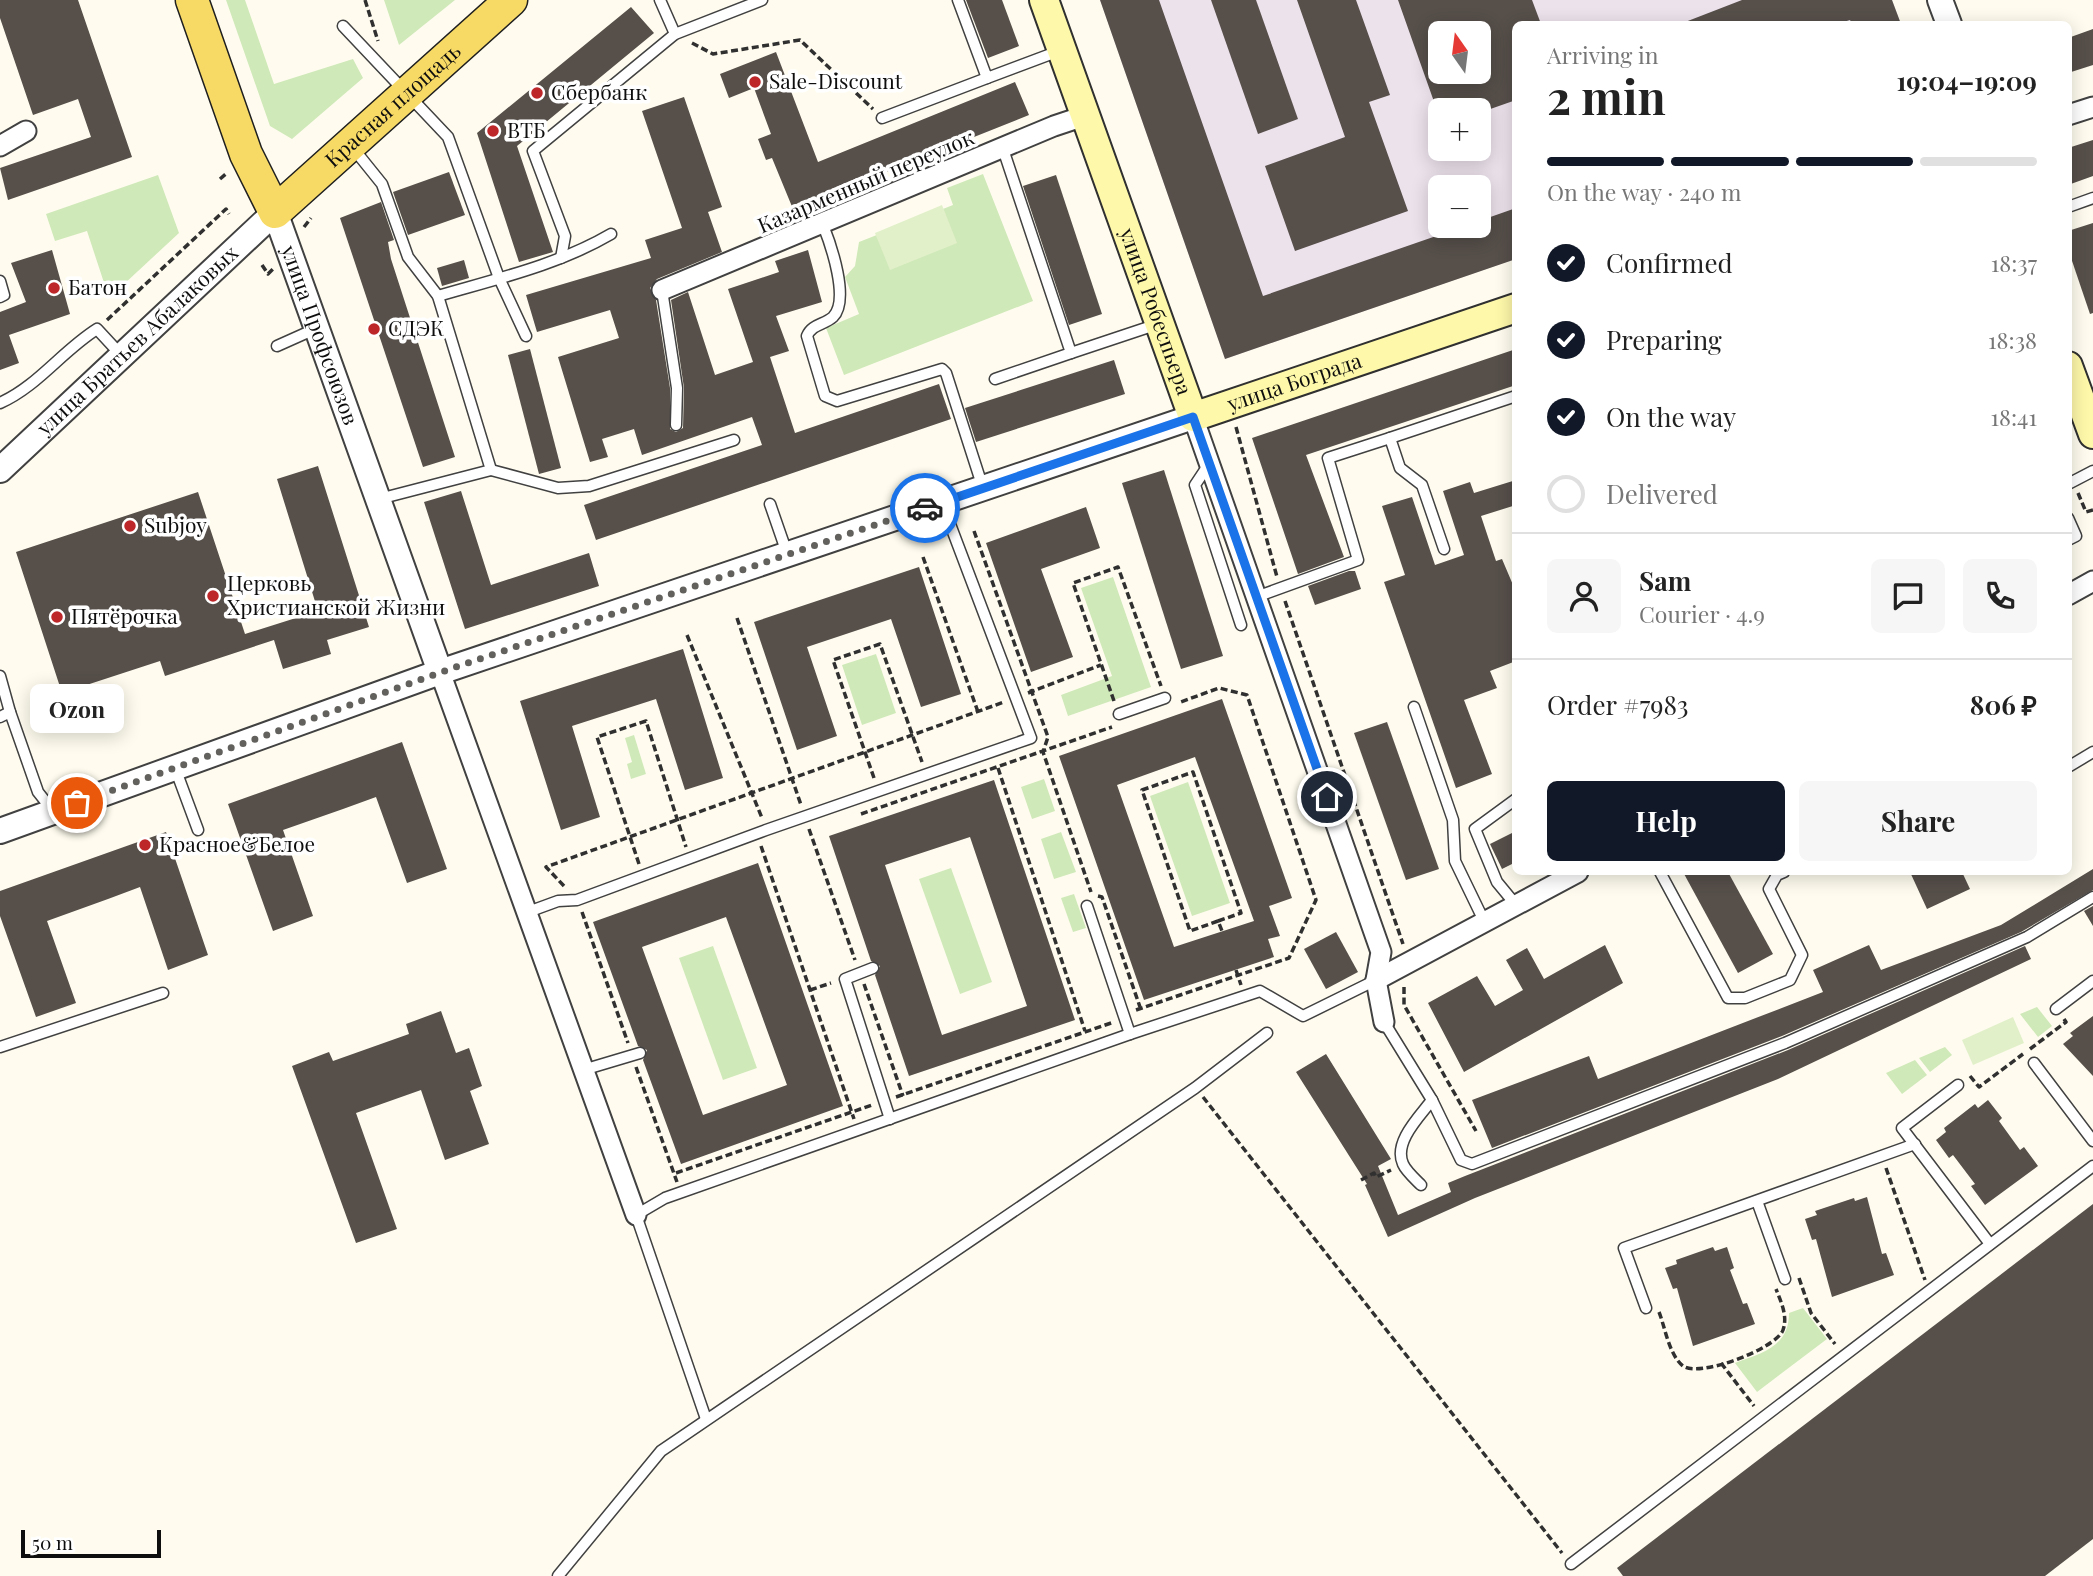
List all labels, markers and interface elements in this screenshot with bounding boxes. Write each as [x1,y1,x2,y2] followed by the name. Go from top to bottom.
[1428,21,1491,84] north arrow
[1428,21,1491,238] map controls
[318,36,466,173] street label: Красная площадь
[1547,39,1659,70] text: Arriving in
[1896,63,2037,98] text: 19:04–19:09
[1547,65,1666,127] text: 2 min
[769,66,903,94] place label: Sale-Discount
[747,74,763,90] marker: Sale-Discount
[551,77,647,105] place label: Сбербанк
[529,85,545,101] marker: Сбербанк
[1428,98,1491,161] button: +
[507,115,546,143] place label: ВТБ
[753,122,978,238] street label: Казарменный переулок
[485,123,501,139] marker: ВТБ
[1428,175,1491,238] button: −
[1547,176,1741,207] text: On the way · 240 m
[1114,223,1200,399] street label: улица Робеспьера
[29,238,243,441] street label: улица Братьев Абалаковых
[276,240,366,428] street label: улица Профсоюзов
[1547,244,1585,282] icon: check
[1606,245,1733,280] text: Confirmed
[1991,247,2037,278] text: 18:37
[68,272,127,300] place label: Батон
[46,280,62,296] marker: Батон
[388,313,444,341] place label: СДЭК
[366,321,382,337] marker: СДЭК
[1547,321,1585,359] icon: check
[1606,322,1722,357] text: Preparing
[1988,324,2037,355] text: 18:38
[1222,345,1365,417] street label: улица Бограда
[1547,398,1585,436] icon: check
[1606,399,1736,434] text: On the way
[1991,401,2037,432] text: 18:41
[890,473,960,543] courier
[1606,476,1718,511] text: Delivered
[906,489,944,527] icon: car
[144,510,207,538] place label: Subjoy
[122,518,138,534] marker: Subjoy
[1547,559,1621,633] button: person
[1871,559,1945,633] button: chat
[1963,559,2037,633] button: phone
[1639,563,1691,598] text: Sam
[227,568,445,620] place label: Церковь Христианской Жизни
[205,588,221,604] marker: Церковь Христианской Жизни
[1639,598,1765,629] text: Courier · 4.9
[71,601,178,629] place label: Пятёрочка
[49,609,65,625] marker: Пятёрочка
[30,684,124,733] callout: Ozon
[1547,687,1688,722] text: Order #7983
[1970,687,2037,722] text: 806 ₽
[49,693,105,724] text: Ozon
[1297,767,1357,827] pin
[47,773,107,833] pin
[1308,778,1346,816] icon: home
[1547,781,1785,861] button: Help
[1799,781,2037,861] button: Share
[58,784,96,822] icon: bag
[159,829,315,857] place label: Красное&Белое
[137,837,153,853] marker: Красное&Белое
[21,1527,161,1559] scale bar
[32,1529,73,1555] text: 50 m

